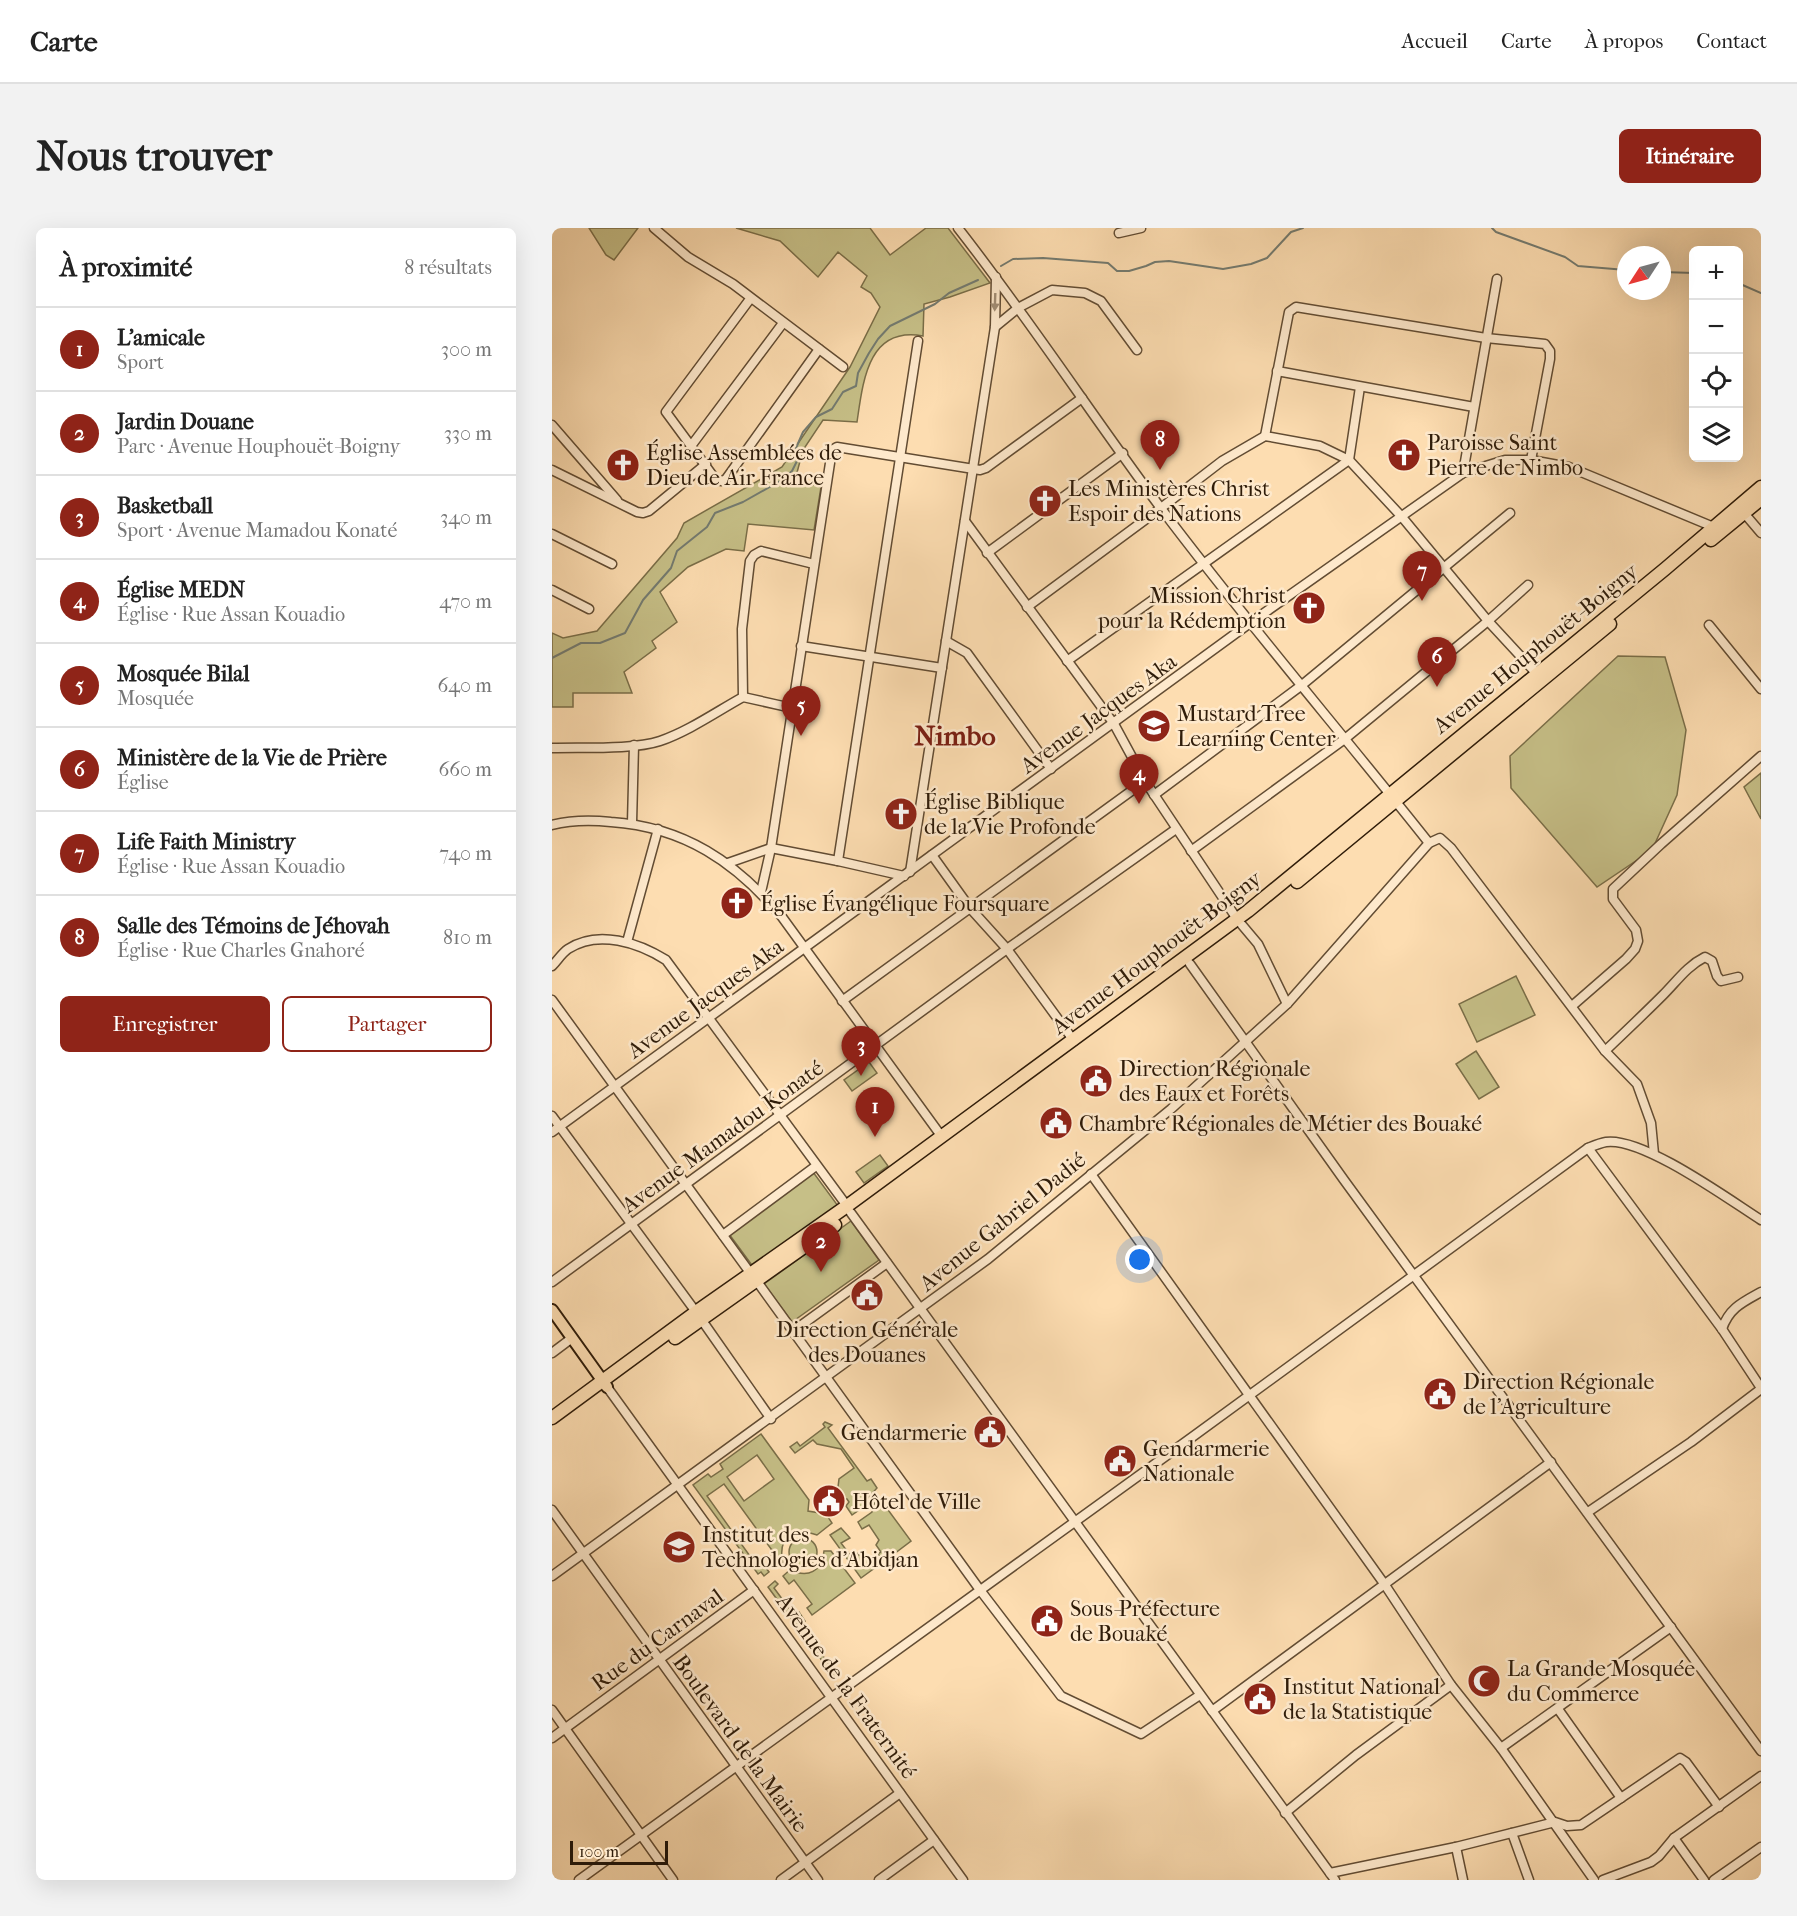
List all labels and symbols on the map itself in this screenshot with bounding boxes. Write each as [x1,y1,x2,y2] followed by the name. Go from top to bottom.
[1617,246,1671,300] north arrow
[991,293,1000,312] one-way arrow
[1140,420,1180,470] pin: 8
[1427,430,1583,481] place label: Paroisse Saint Pierre de Nimbo
[1386,437,1422,473] church icon: Paroisse Saint Pierre de Nimbo
[646,439,842,491] place label: Église Assemblées de Dieu de Air France
[605,447,641,483] church icon: Église Assemblées de Dieu de Air France
[1068,476,1270,527] place label: Les Ministères Christ Espoir des Nations
[1027,483,1063,519] church icon: Les Ministères Christ Espoir des Nations
[1402,552,1442,601] pin: 7
[1427,558,1644,740] street label: Avenue Houphouët-Boigny
[1097,583,1286,634] place label: Mission Christ pour la Rédemption
[1291,590,1327,626] church icon: Mission Christ pour la Rédemption
[1418,638,1456,687] pin: 6
[1015,648,1182,780] street label: Avenue Jacques Aka
[782,686,820,736] pin: 5
[1177,701,1336,752] place label: Mustard Tree Learning Center
[1136,708,1172,744] school or university icon: Mustard Tree Learning Center
[914,719,996,752] district label: Nimbo
[1120,754,1158,804] pin: 4
[924,788,1096,840] place label: Église Biblique de la Vie Profonde
[883,796,919,832] church icon: Église Biblique de la Vie Profonde
[1046,865,1267,1041] street label: Avenue Houphouët-Boigny
[719,885,755,921] church icon: Église Évangélique Foursquare
[760,890,1049,917] place label: Église Évangélique Foursquare
[622,933,789,1065] street label: Avenue Jacques Aka
[842,1026,880,1076] pin: 3
[616,1055,829,1219] street label: Avenue Mamadou Konaté
[1119,1056,1310,1107] place label: Direction Régionale des Eaux et Forêts
[1078,1063,1114,1099] public building icon: Direction Régionale des Eaux et Forêts
[856,1088,894,1137] pin: 1
[1038,1105,1074,1141] public building icon: Chambre Régionales de Métier des Bouaké
[1079,1111,1482,1137] place label: Chambre Régionales de Métier des Bouaké
[914,1147,1091,1297] street label: Avenue Gabriel Dadié
[802,1222,840,1272] pin: 2
[1125,1245,1154,1274] your location
[849,1277,885,1313] public building icon: Direction Générale des Douanes
[776,1317,958,1368] place label: Direction Générale des Douanes
[1463,1369,1654,1420] place label: Direction Régionale de l'Agriculture
[1422,1376,1458,1412] public building icon: Direction Régionale de l'Agriculture
[972,1414,1008,1450] public building icon: Gendarmerie
[841,1420,967,1446] place label: Gendarmerie
[1143,1436,1269,1487] place label: Gendarmerie Nationale
[1102,1443,1138,1479] public building icon: Gendarmerie Nationale
[811,1483,847,1519] public building icon: Hôtel de Ville
[852,1489,981,1515] place label: Hôtel de Ville
[702,1522,919,1573] place label: Institut des Technologies d'Abidjan
[661,1529,697,1565] school or university icon: Institut des Technologies d'Abidjan
[587,1583,729,1696] street label: Rue du Carnaval
[770,1589,922,1784] street label: Avenue de la Fraternité
[1070,1596,1220,1647] place label: Sous-Préfecture de Bouaké
[1029,1603,1065,1639] public building icon: Sous-Préfecture de Bouaké
[667,1650,813,1837] street label: Boulevard de la Mairie
[1507,1656,1695,1707] place label: La Grande Mosquée du Commerce
[1466,1663,1502,1699] mosque icon: La Grande Mosquée du Commerce
[1283,1674,1440,1725] place label: Institut National de la Statistique
[1242,1681,1278,1717] public building icon: Institut National de la Statistique
[570,1838,668,1866] scale bar

